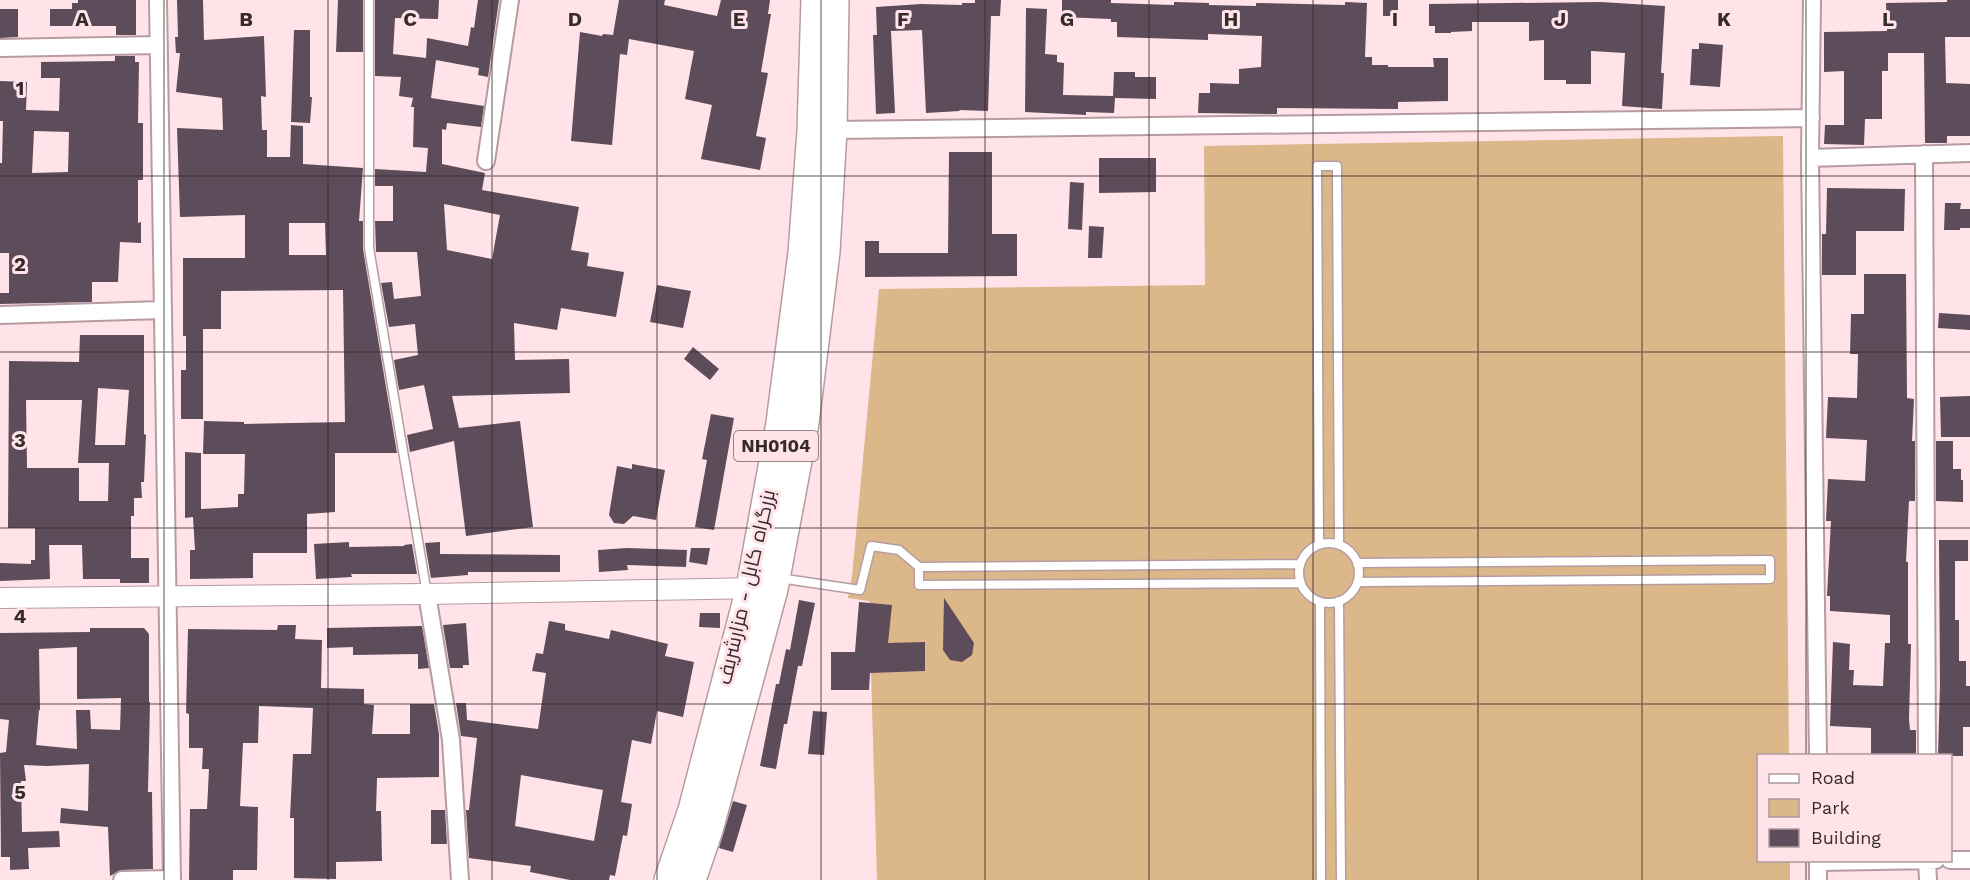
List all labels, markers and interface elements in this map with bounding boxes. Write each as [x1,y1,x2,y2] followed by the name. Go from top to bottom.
[75,7,89,31] text: A
[239,7,253,31] text: B
[403,7,417,31] text: C
[568,7,582,31] text: D
[733,7,745,31] text: E
[897,7,909,31] text: F
[1060,7,1074,31] text: G
[1224,7,1238,31] text: H
[1392,7,1398,31] text: I
[1554,7,1566,31] text: J
[1717,7,1731,31] text: K
[1882,7,1894,31] text: L
[16,76,24,100] text: 1
[14,252,26,276] text: 2
[14,428,26,452] text: 3
[734,431,818,461] road number: NH0104
[712,487,781,687] street label: بزرگراه کابل - مزارشریف
[14,604,27,628] text: 4
[1757,754,1952,862] legend
[1811,767,1855,788] text: Road
[14,780,26,804] text: 5
[1811,797,1850,818] text: Park
[1811,827,1881,848] text: Building

